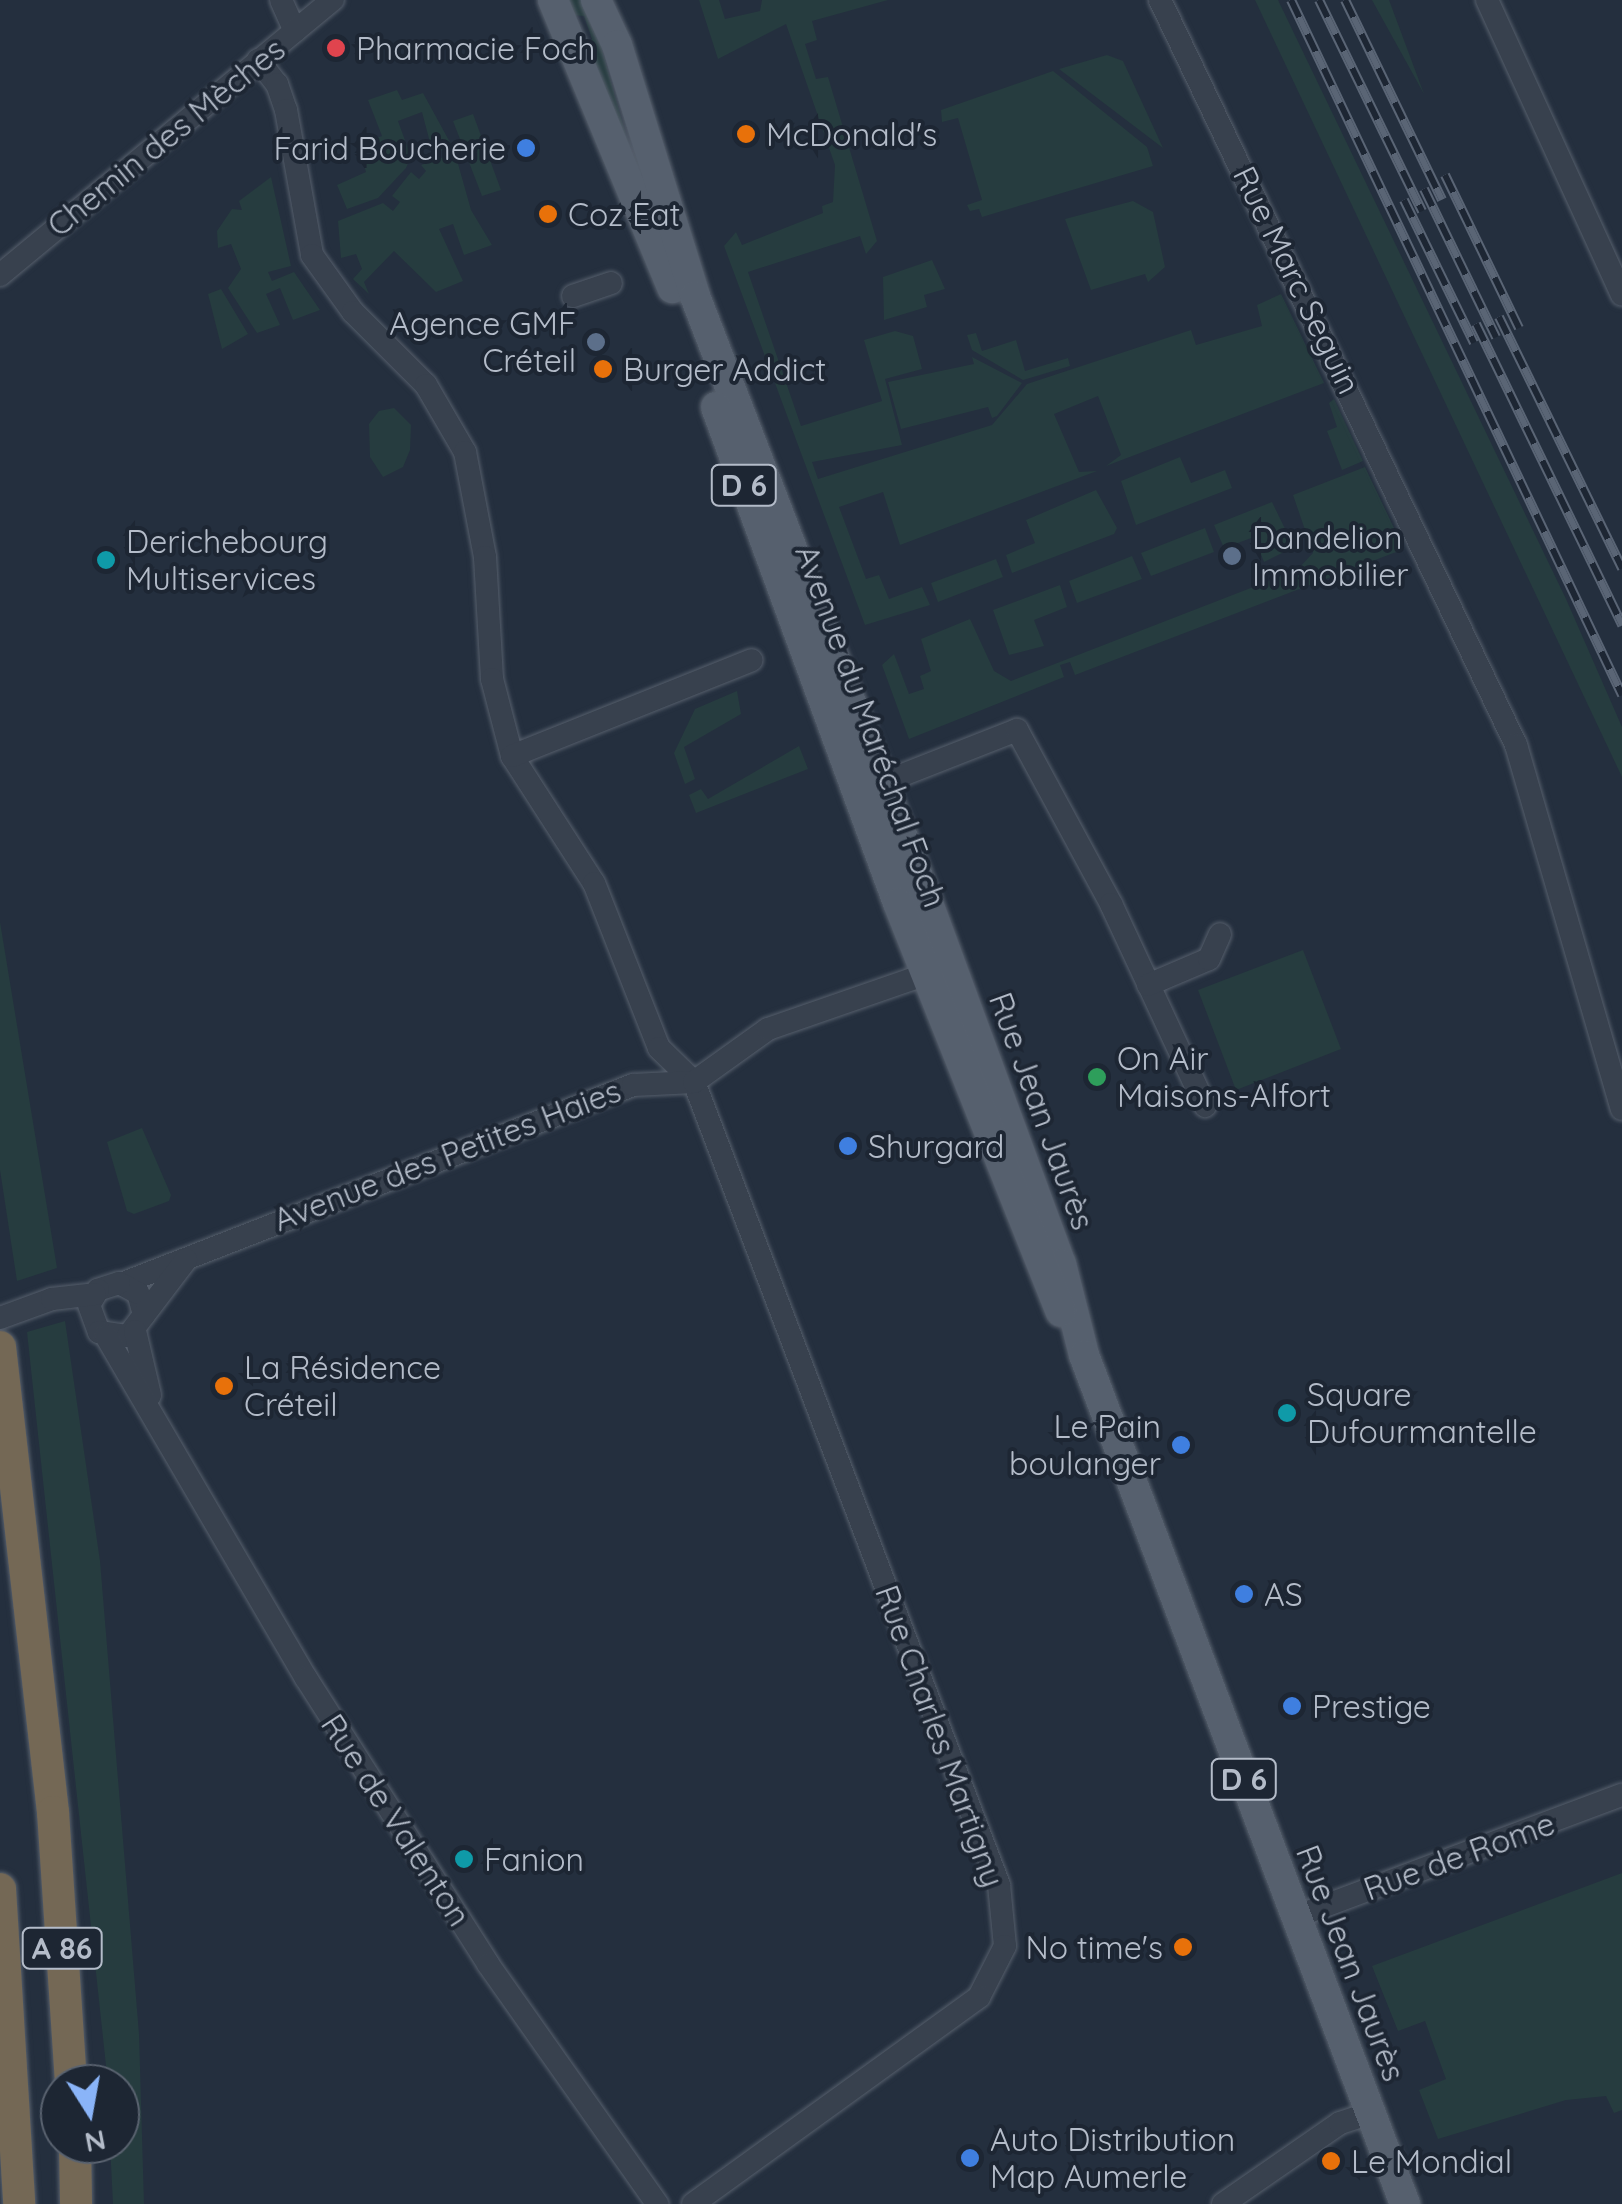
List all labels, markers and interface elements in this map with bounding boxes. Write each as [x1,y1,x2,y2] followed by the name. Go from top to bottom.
[356,29,595,67] place label: Pharmacie Foch
[40,30,292,244] street label: Chemin des Mèches
[325,37,347,59] marker: Pharmacie Foch
[766,115,937,153] place label: McDonald's
[735,123,757,145] marker: McDonald's
[273,129,506,167] place label: Farid Boucherie
[515,137,537,159] marker: Farid Boucherie
[1225,160,1369,400] street label: Rue Marc Seguin
[568,195,680,233] place label: Coz Eat
[537,203,559,225] marker: Coz Eat
[389,305,576,380] place label: Agence GMF Créteil
[585,331,607,353] marker: Agence GMF Créteil
[623,350,826,388] place label: Burger Addict
[592,358,614,380] marker: Burger Addict
[709,460,779,510] road number: D 6
[1252,519,1409,594] place label: Dandelion Immobilier
[126,523,328,598] place label: Derichebourg Multiservices
[788,540,954,912] street label: Avenue du Maréchal Foch
[1221,545,1243,567] marker: Dandelion Immobilier
[95,549,117,571] marker: Derichebourg Multiservices
[981,987,1103,1235] street label: Rue Jean Jaurès
[1117,1040,1331,1115] place label: On Air Maisons-Alfort
[1086,1066,1108,1088] marker: On Air Maisons-Alfort
[268,1071,626,1239] street label: Avenue des Petites Haies
[868,1127,1004,1165] place label: Shurgard
[837,1135,859,1157] marker: Shurgard
[244,1349,441,1424] place label: La Résidence Créteil
[213,1375,235,1397] marker: La Résidence Créteil
[1307,1376,1537,1451] place label: Square Dufourmantelle
[1276,1402,1298,1424] marker: Square Dufourmantelle
[1009,1408,1161,1483] place label: Le Pain boulanger
[1170,1434,1192,1456] marker: Le Pain boulanger
[1264,1575,1303,1613] place label: AS
[868,1580,1012,1892] street label: Rue Charles Martigny
[1233,1583,1255,1605] marker: AS
[1312,1687,1431,1725] place label: Prestige
[1281,1695,1303,1717] marker: Prestige
[313,1707,479,1933] street label: Rue de Valenton
[1209,1754,1279,1804] road number: D 6
[1358,1804,1560,1908] street label: Rue de Rome
[484,1840,584,1878] place label: Fanion
[1288,1840,1414,2086] street label: Rue Jean Jaurès
[453,1848,475,1870] marker: Fanion
[20,1923,104,1973] road number: A 86
[1025,1928,1163,1966] place label: No time's
[1172,1936,1194,1958] marker: No time's
[40,2064,140,2164] north arrow
[990,2121,1235,2196] place label: Auto Distribution Map Aumerle
[82,2123,109,2161] text: N
[1351,2142,1512,2180] place label: Le Mondial
[959,2147,981,2169] marker: Auto Distribution Map Aumerle
[1320,2150,1342,2172] marker: Le Mondial

